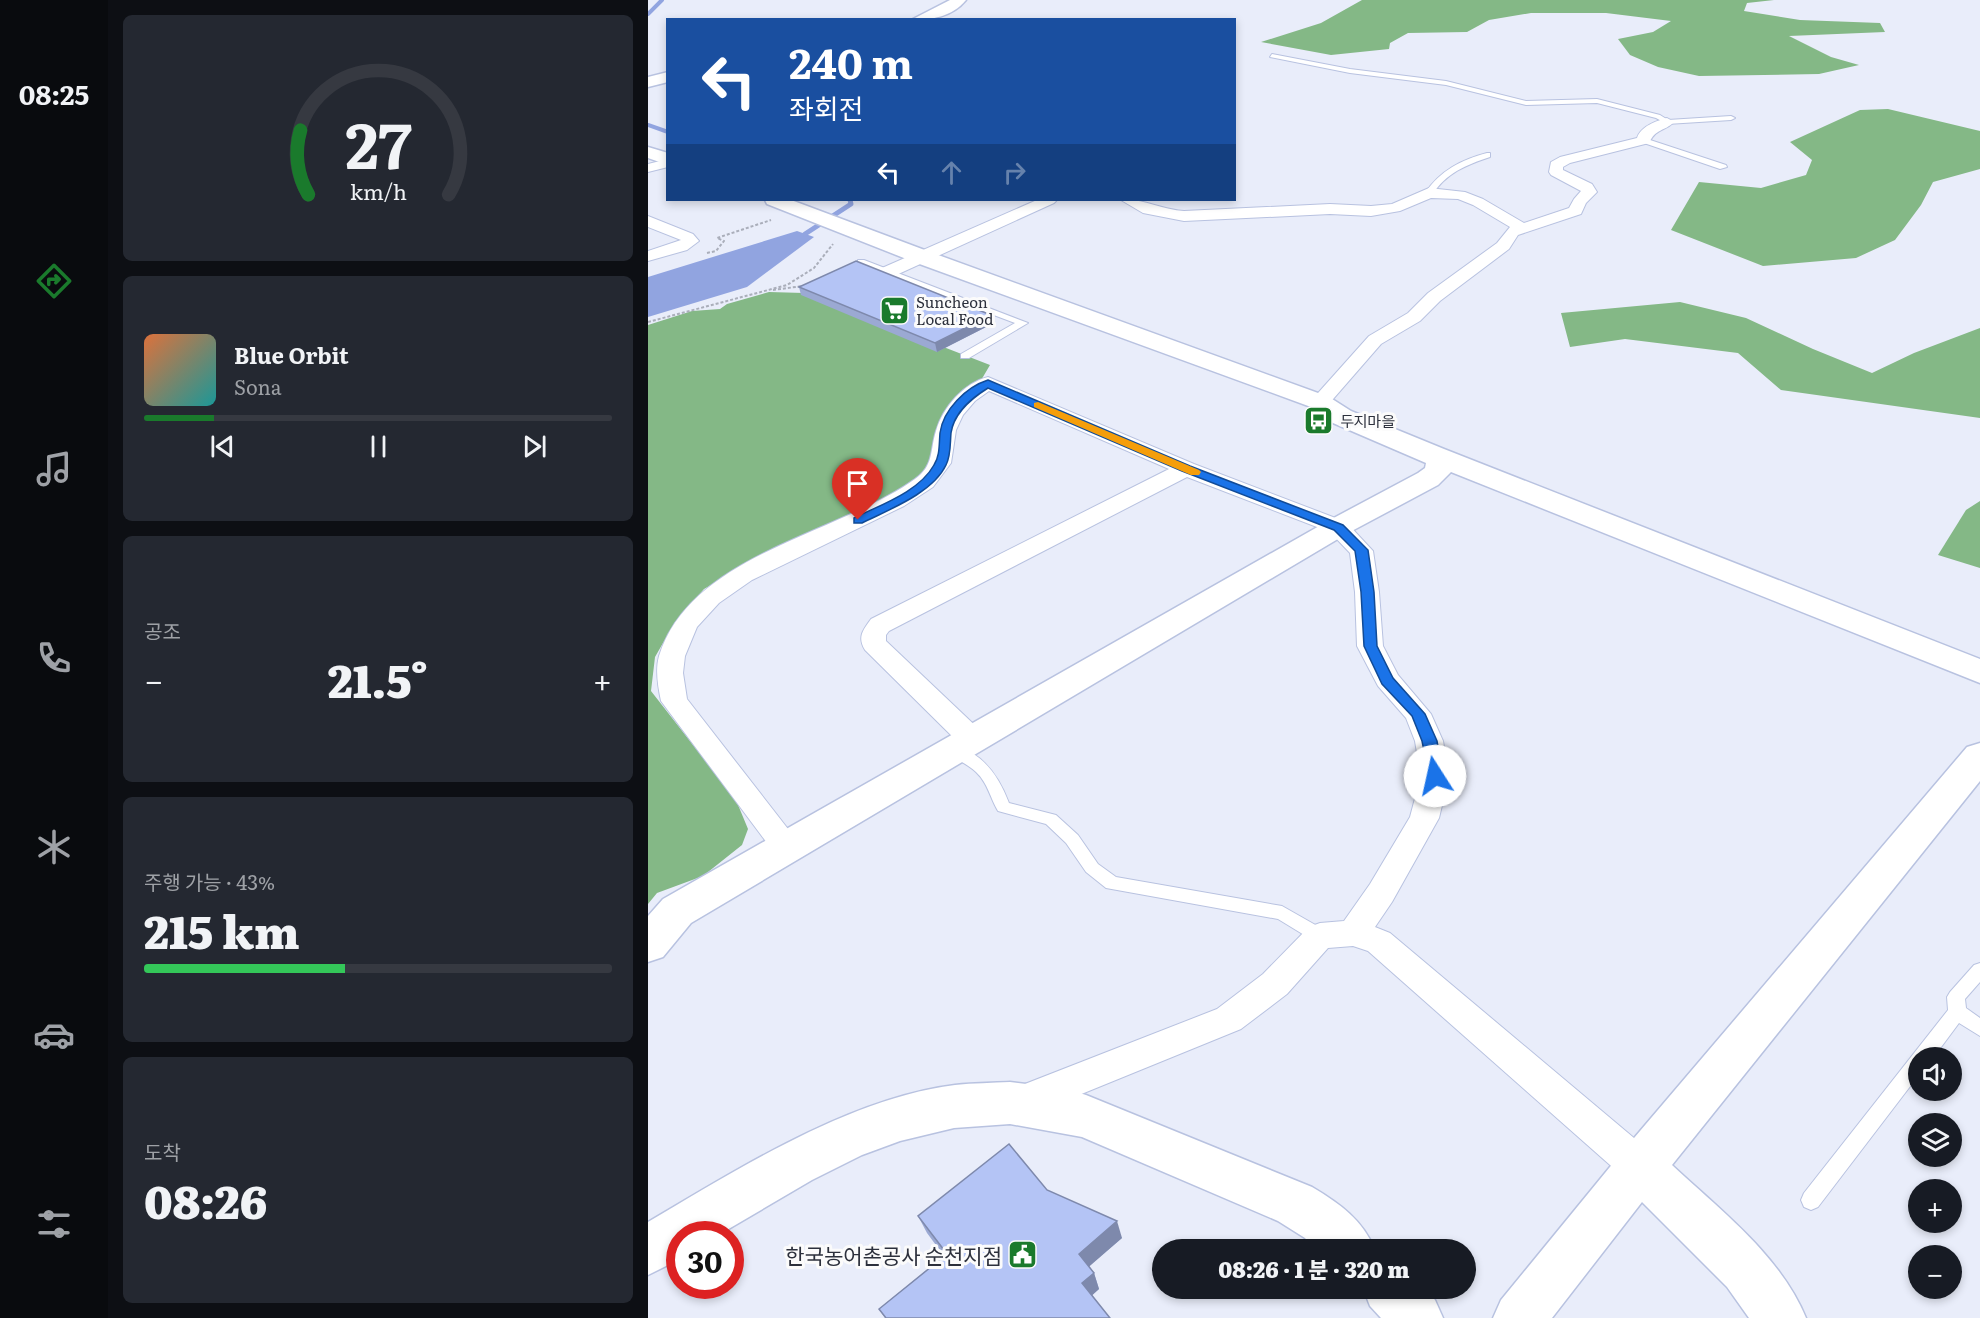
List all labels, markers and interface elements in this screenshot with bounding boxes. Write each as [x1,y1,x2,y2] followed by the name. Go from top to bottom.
[789,30,913,92] text: 240 m
[690,42,768,120] icon: left
[19,73,89,113] text: 08:25
[789,87,864,127] text: 좌회전
[345,96,411,188] text: 27
[872,156,905,189] icon: left
[935,156,968,189] icon: ahead
[998,156,1031,189] icon: right
[349,175,407,207] text: km/h
[33,260,75,302] icon: directions
[916,290,993,330] place label: Suncheon Local Food
[879,294,911,326] supermarket icon: Suncheon Local Food
[234,338,349,371] text: Blue Orbit
[234,371,282,401] text: Sona
[1303,404,1335,436] bus stop icon: 두지마을
[1340,409,1395,432] place label: 두지마을
[206,430,239,463] icon: previous
[362,430,395,463] icon: pause
[518,430,551,463] icon: next
[33,448,75,490] icon: music
[832,458,883,520] pin
[841,467,874,500] icon: arrive
[144,615,181,645] text: 공조
[33,637,75,679] icon: phone
[328,645,428,712] text: 21.5°
[144,654,163,703] text: −
[593,654,612,703] text: +
[1403,744,1467,808] position arrow
[33,826,75,868] icon: climate
[144,866,275,896] text: 주행 가능 · 43%
[144,896,300,963] text: 215 km
[33,1014,75,1056] icon: car
[1908,1047,1962,1299] map controls
[1908,1047,1962,1101] button: sound
[1908,1113,1962,1167] button: layers
[144,1136,181,1166] text: 도착
[144,1166,267,1233] text: 08:26
[1908,1179,1962,1233] button: +
[33,1203,75,1245] icon: filters
[666,1221,744,1299] speed limit sign: 30
[1007,1238,1039,1270] public building icon: 한국농어촌공사 순천지점
[785,1239,1002,1270] place label: 한국농어촌공사 순천지점
[1908,1245,1962,1299] button: −
[1218,1252,1410,1285] text: 08:26 · 1 분 · 320 m

